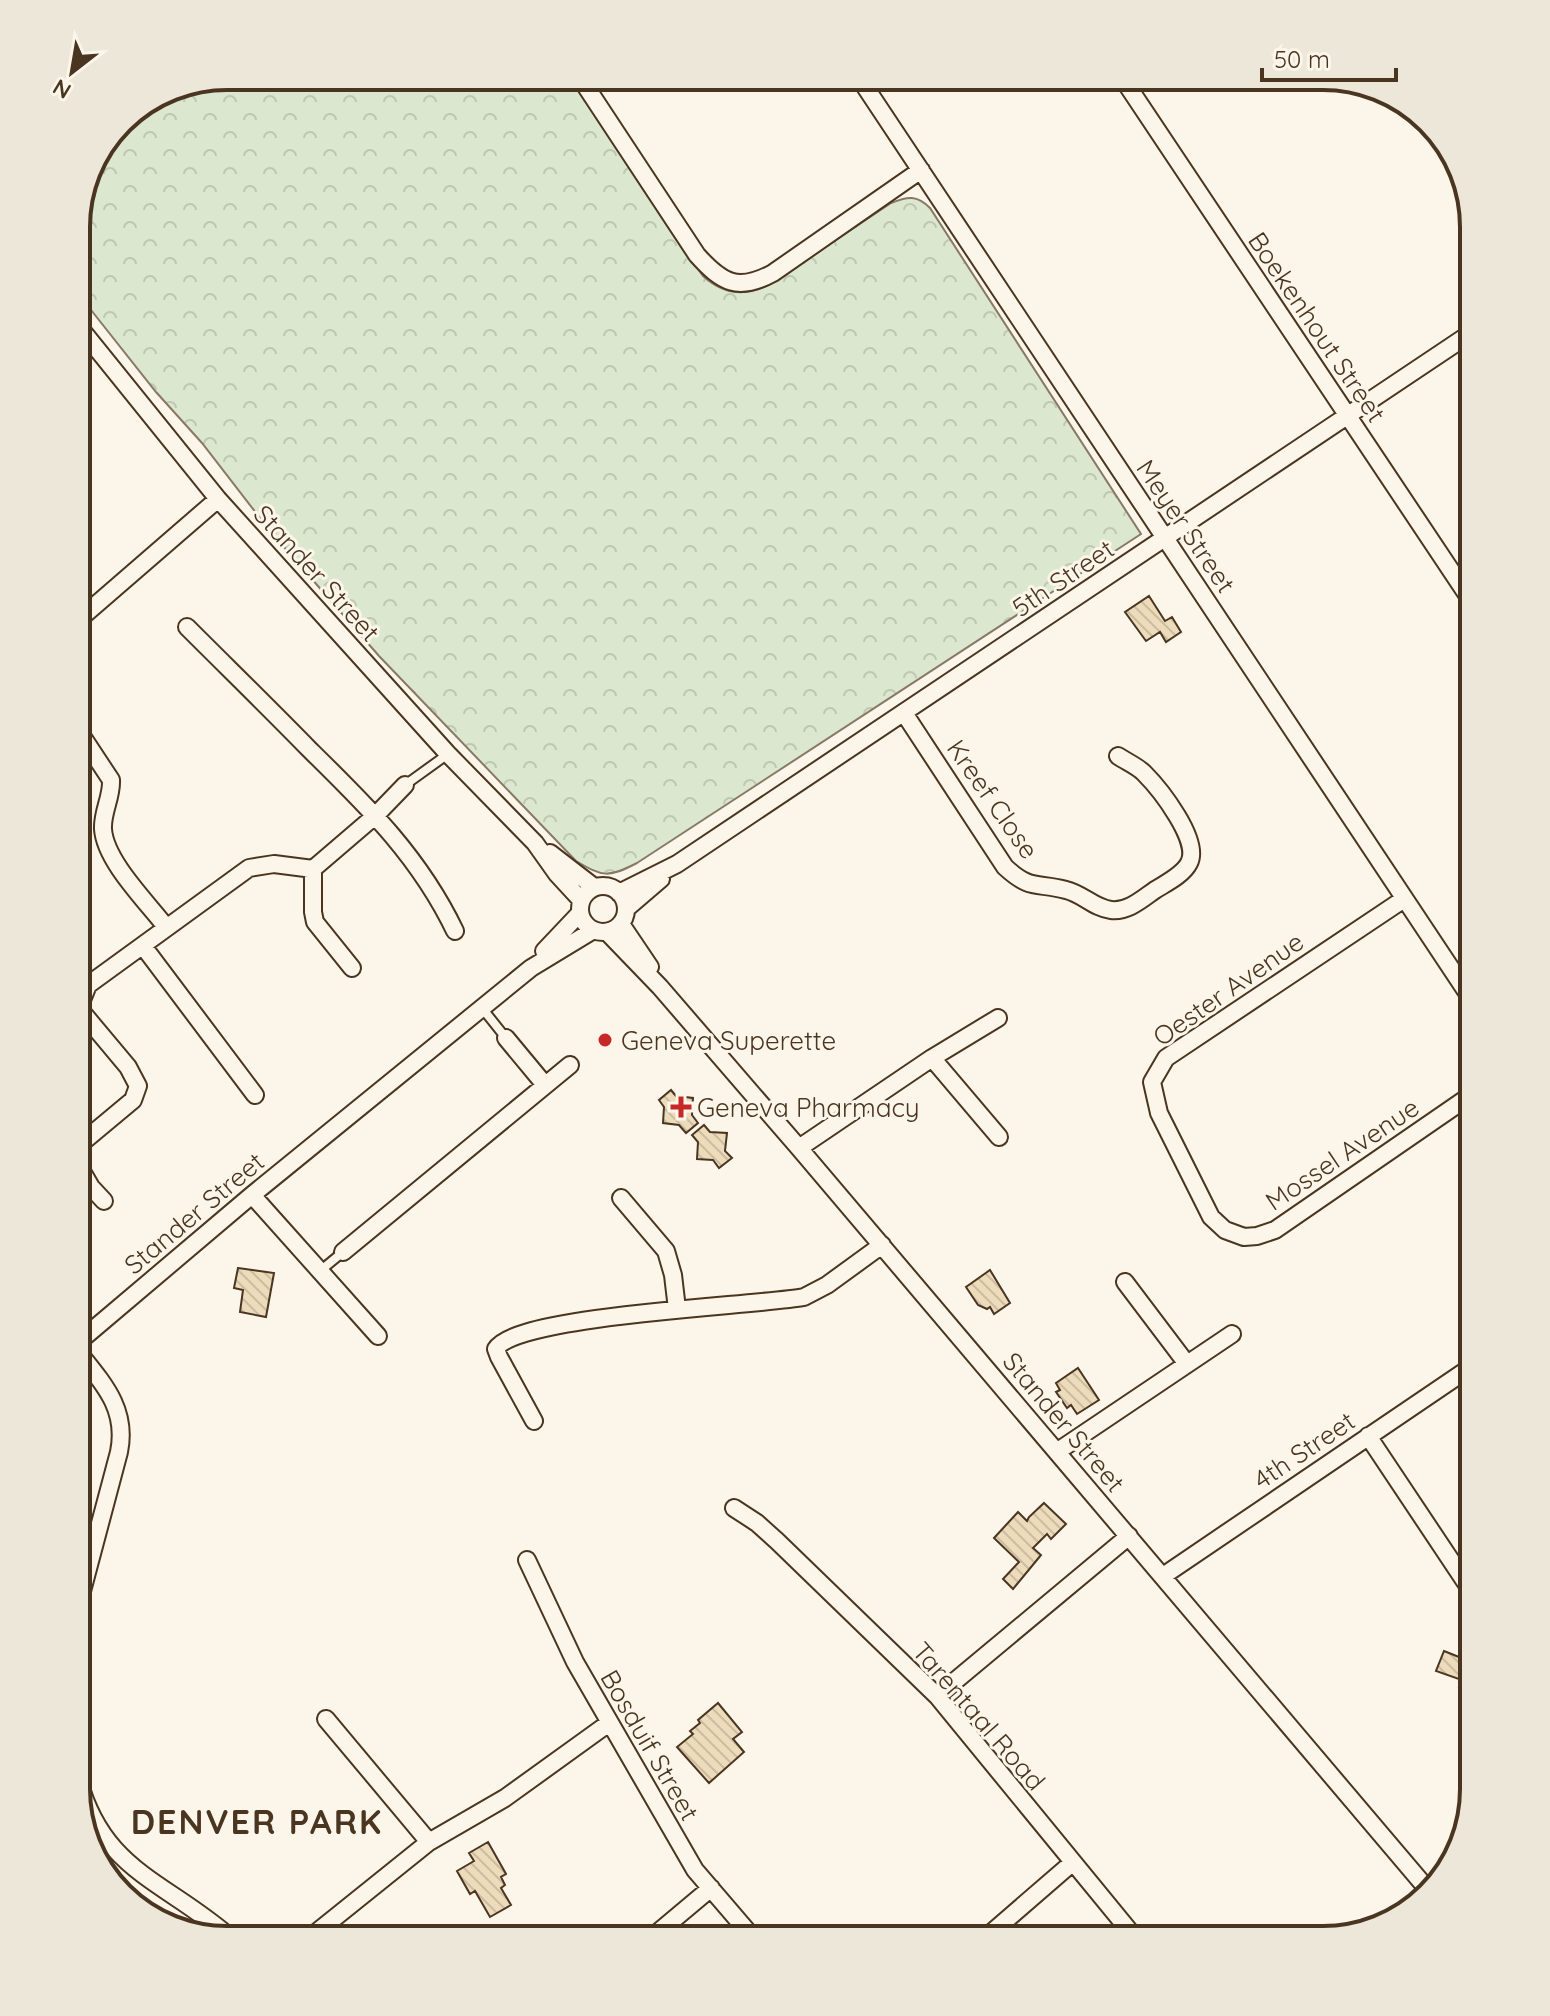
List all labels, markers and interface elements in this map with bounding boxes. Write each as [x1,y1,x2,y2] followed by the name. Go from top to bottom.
[32,32,112,112] north arrow
[1262,32,1396,82] scale bar
[1274,44,1330,74] text: 50 m
[48,73,76,105] text: N
[1241,226,1393,428] street label: Boekenhout Street
[1129,453,1243,599] street label: Meyer Street
[247,498,387,648] street label: Stander Street
[1006,532,1120,624] street label: 5th Street
[940,733,1046,865] street label: Kreef Close
[1146,925,1310,1053] street label: Oester Avenue
[621,1024,836,1057] place label: Geneva Superette
[596,1031,614,1049] marker: Geneva Superette
[1259,1090,1425,1218] street label: Mossel Avenue
[697,1091,920,1124] place label: Geneva Pharmacy
[672,1098,690,1116] marker: Geneva Pharmacy
[117,1145,271,1281] street label: Stander Street
[996,1345,1132,1499] street label: Stander Street
[1247,1404,1361,1496] street label: 4th Street
[905,1635,1053,1797] street label: Tarentaal Road
[593,1664,707,1826] street label: Bosduif Street
[131,1800,383,1843] district label: DENVER PARK

